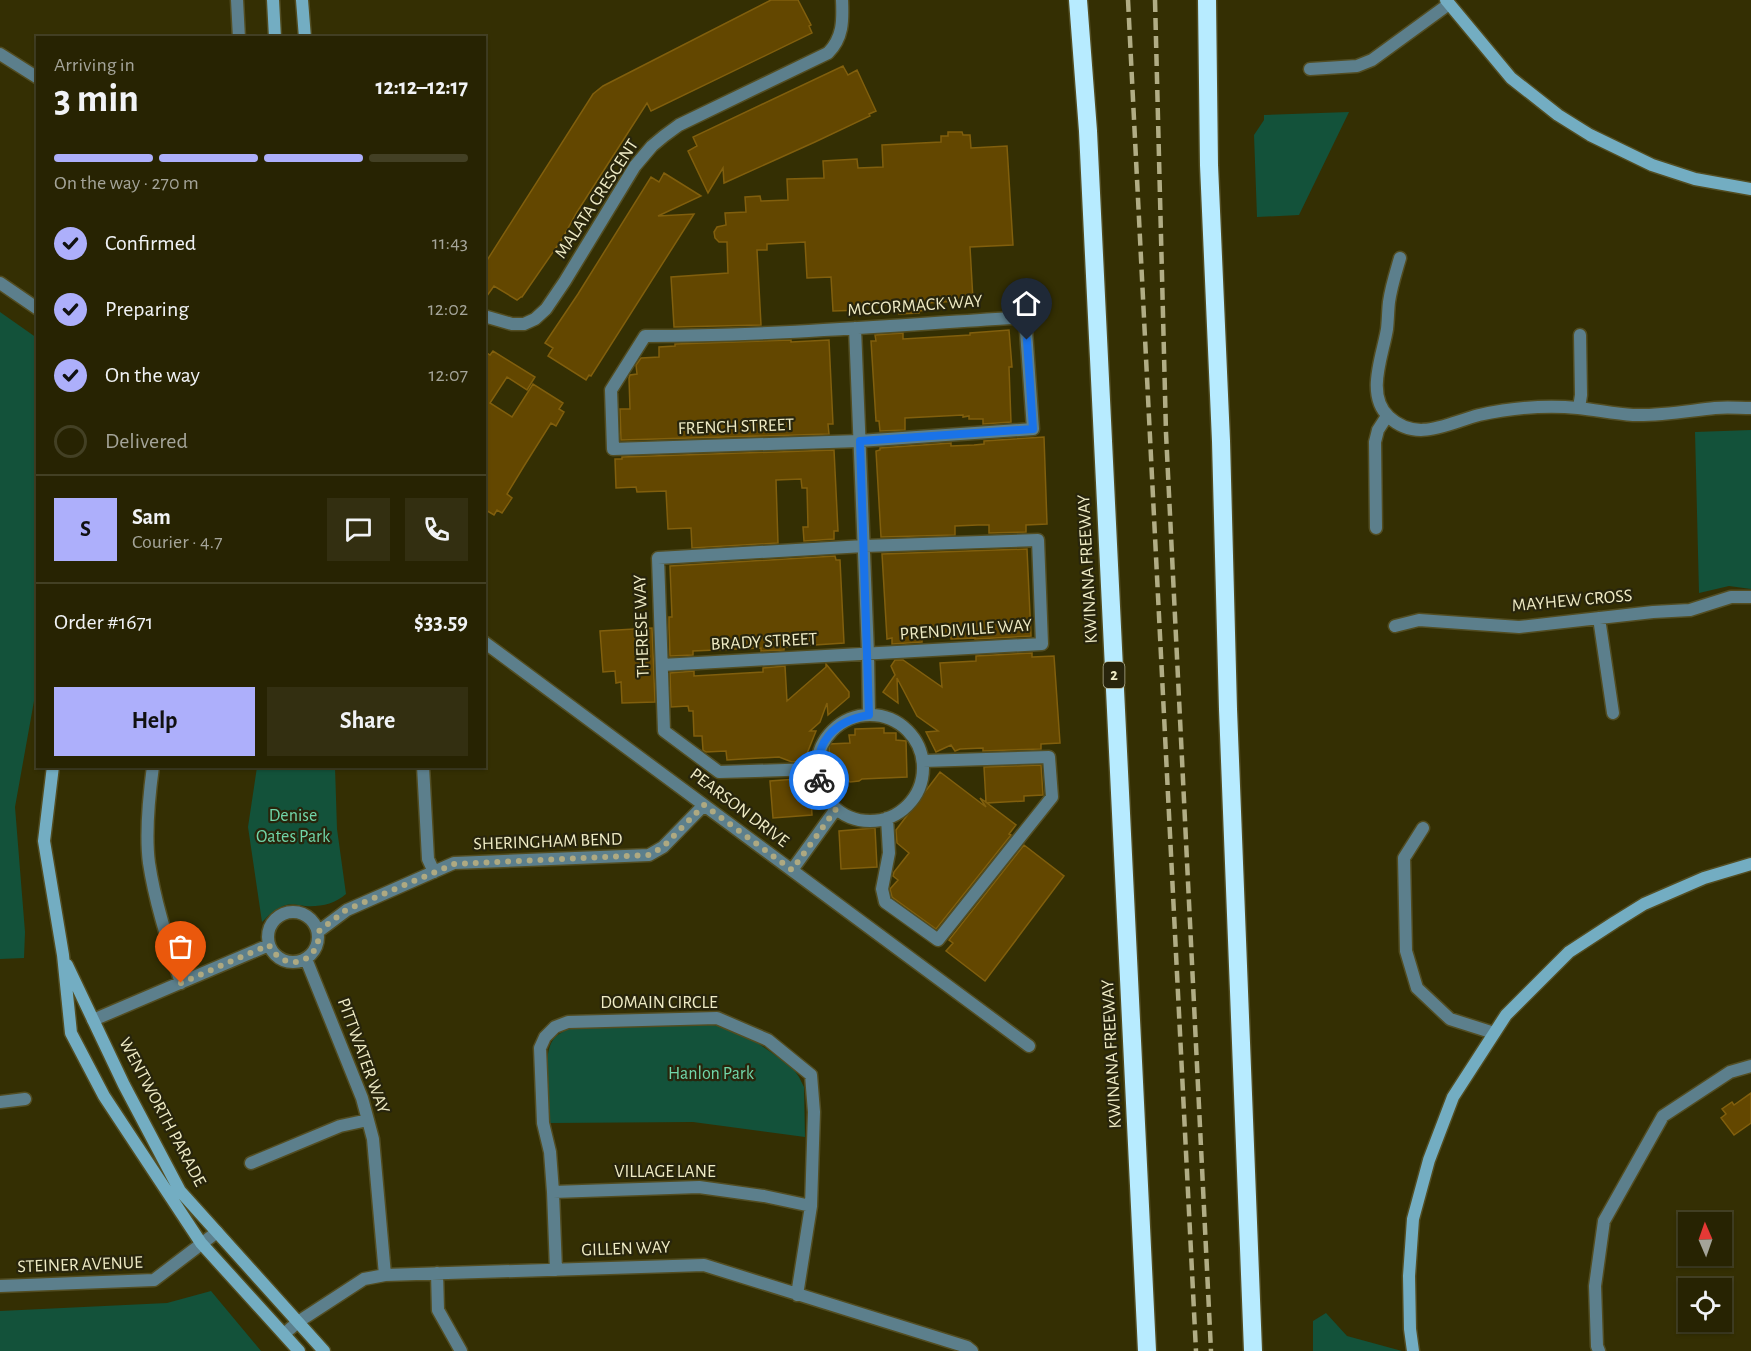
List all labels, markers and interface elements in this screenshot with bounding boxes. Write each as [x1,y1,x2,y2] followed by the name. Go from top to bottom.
[54,55,135,75] text: Arriving in
[376,76,468,98] text: 12:12–12:17
[54,80,139,119] text: 3 min
[552,136,642,262] street label: MALATA CRESCENT
[54,173,199,193] text: On the way · 270 m
[54,227,87,260] icon: check
[105,232,196,254] text: Confirmed
[432,233,468,253] text: 11:43
[1001,278,1052,340] pin
[1010,287,1043,320] icon: home
[847,292,984,320] street label: MCCORMACK WAY
[54,293,87,326] icon: check
[105,298,189,320] text: Preparing
[428,299,468,319] text: 12:02
[54,359,87,392] icon: check
[105,364,200,386] text: On the way
[429,365,468,385] text: 12:07
[678,416,795,438] street label: FRENCH STREET
[105,430,188,452] text: Delivered
[1075,494,1101,644] street label: KWINANA FREEWAY
[327,498,390,561] button: chat
[405,498,468,561] button: phone
[132,506,171,528] text: Sam
[80,518,91,540] text: S
[132,532,223,552] text: Courier · 4.7
[631,574,653,678] street label: THERESE WAY
[1511,587,1633,615] street label: MAYHEW CROSS
[54,611,153,633] text: Order #1671
[414,611,468,633] text: $33.59
[899,616,1033,644] street label: PRENDIVILLE WAY
[710,630,818,654] street label: BRADY STREET
[1104,662,1124,688] road number: 2
[54,687,255,756] button: Help
[267,687,468,756] button: Share
[789,750,849,810] courier
[803,764,836,797] icon: bike
[686,765,792,851] street label: PEARSON DRIVE
[256,807,331,846] park label: Denise Oates Park
[473,830,623,854] street label: SHERINGHAM BEND
[155,921,206,983] pin
[164,930,197,963] icon: bag
[1099,979,1125,1129] street label: KWINANA FREEWAY
[600,994,718,1012] street label: DOMAIN CIRCLE
[334,996,392,1117] street label: PITTWATER WAY
[115,1035,209,1190] street label: WENTWORTH PARADE
[668,1065,755,1083] park label: Hanlon Park
[614,1163,716,1181] street label: VILLAGE LANE
[1678,1212,1732,1266] north arrow
[1678,1212,1732,1332] map controls
[581,1238,671,1260] street label: GILLEN WAY
[17,1254,143,1276] street label: STEINER AVENUE
[1678,1278,1732,1332] button: locate

